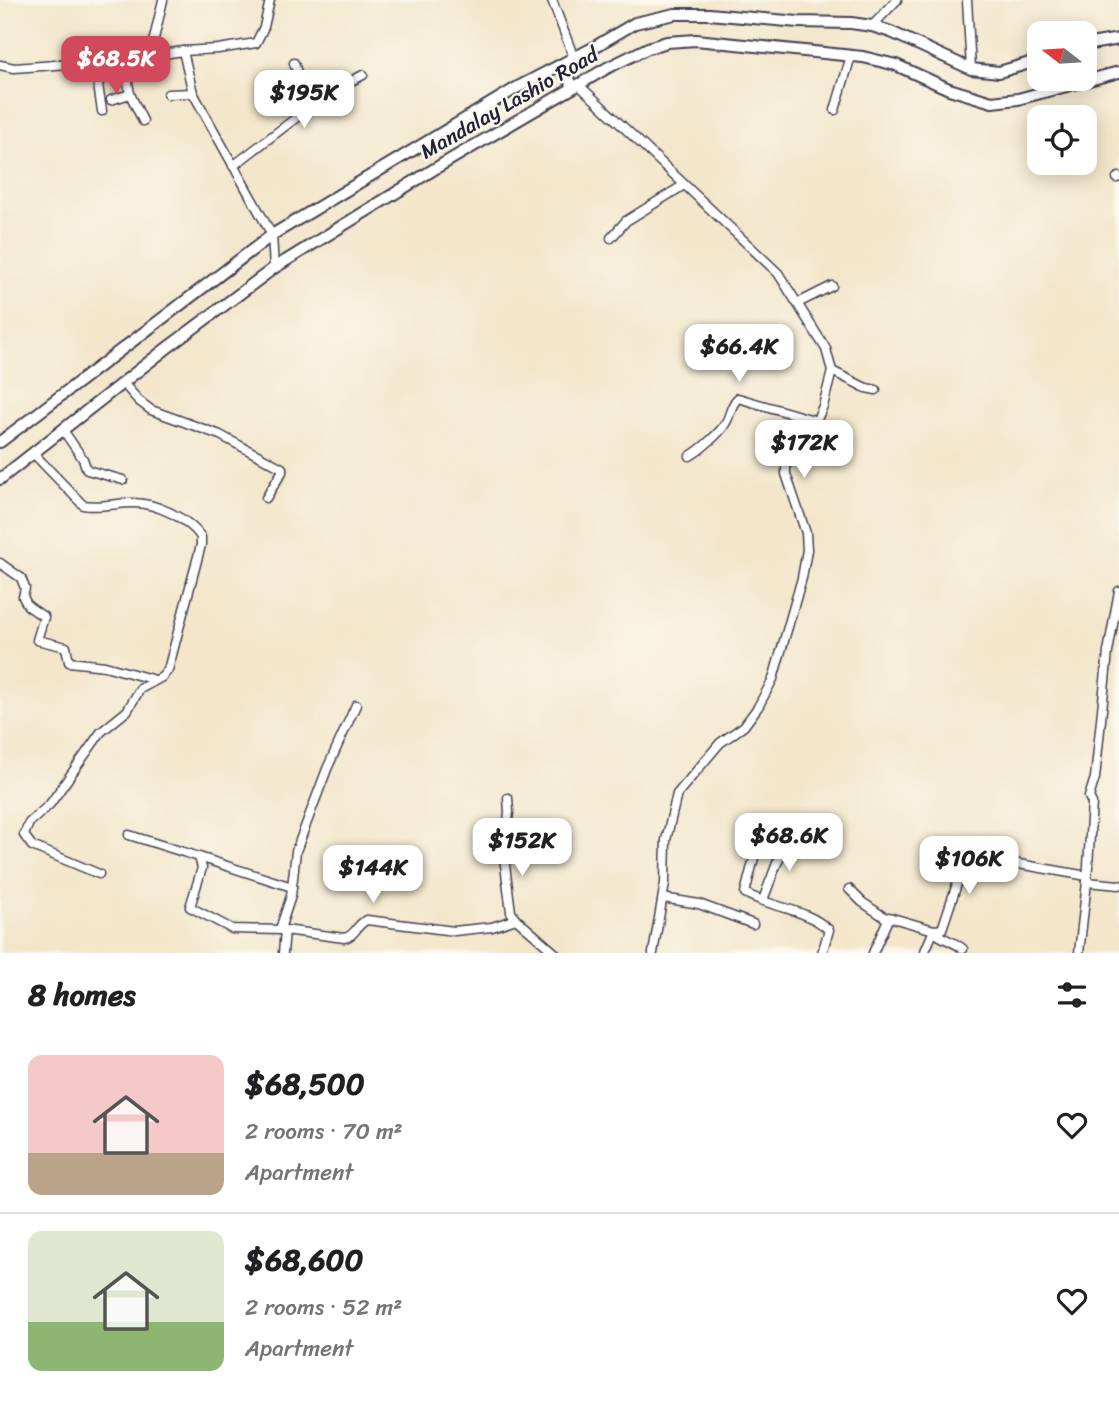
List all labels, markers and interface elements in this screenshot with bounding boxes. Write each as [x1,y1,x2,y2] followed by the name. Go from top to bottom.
[1027,21,1097,91] north arrow
[1027,21,1097,175] map controls
[412,35,607,170] street label: Mandalay Lashio Road
[59,36,173,96] pin: $68.5K
[77,38,155,79] text: $68.5K
[255,71,353,130] pin: $195K
[270,72,338,113] text: $195K
[1027,105,1097,175] button: locate
[682,324,796,384] pin: $66.4K
[701,326,777,367] text: $66.4K
[755,420,853,480] pin: $172K
[771,422,837,463] text: $172K
[732,814,846,873] pin: $68.6K
[751,815,827,856] text: $68.6K
[473,818,571,878] pin: $152K
[489,820,555,861] text: $152K
[920,836,1018,896] pin: $106K
[936,838,1002,879] text: $106K
[324,846,422,905] pin: $144K
[339,847,407,888] text: $144K
[28,968,136,1022] text: 8 homes
[1053,976,1091,1014] icon: filters
[245,1057,365,1111] text: $68,500
[84,1083,168,1167] icon: home
[1053,1106,1091,1144] icon: heart
[245,1111,403,1152] text: 2 rooms · 70 m²
[245,1152,354,1193] text: Apartment
[245,1233,363,1287] text: $68,600
[84,1259,168,1343] icon: home
[1053,1282,1091,1320] icon: heart
[245,1287,402,1328] text: 2 rooms · 52 m²
[245,1328,354,1369] text: Apartment

